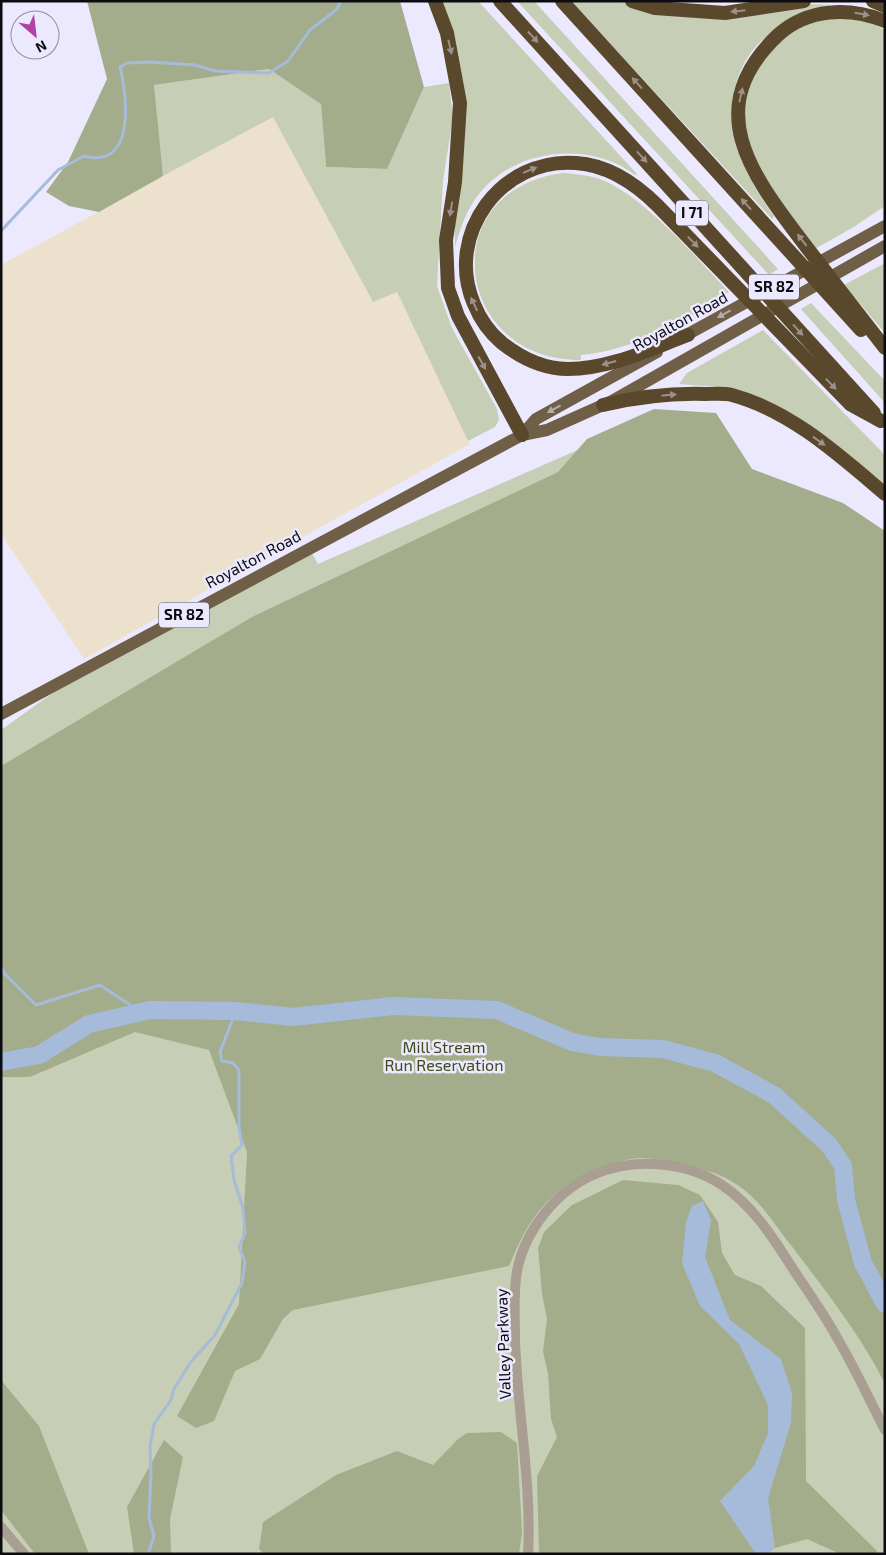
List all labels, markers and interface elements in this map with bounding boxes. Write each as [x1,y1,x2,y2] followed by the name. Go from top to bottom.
[730,7,746,15] one-way arrow
[10,10,60,60] north arrow
[854,10,870,18] one-way arrow
[527,30,539,42] one-way arrow
[33,37,50,57] text: N
[446,40,454,55] one-way arrow
[631,77,642,90] one-way arrow
[737,88,745,103] one-way arrow
[636,151,648,163] one-way arrow
[523,166,538,174] one-way arrow
[740,198,752,210] one-way arrow
[676,200,708,226] road number: I 71
[447,201,455,217] one-way arrow
[796,234,807,247] one-way arrow
[687,236,699,248] one-way arrow
[749,274,799,300] road number: SR 82
[629,287,731,354] street label: Royalton Road
[470,297,478,311] one-way arrow
[718,310,731,319] one-way arrow
[792,323,804,335] one-way arrow
[478,356,487,369] one-way arrow
[602,359,617,367] one-way arrow
[825,378,837,390] one-way arrow
[661,391,677,399] one-way arrow
[547,405,560,414] one-way arrow
[812,436,825,446] one-way arrow
[202,525,304,592] street label: Royalton Road
[159,602,209,628] road number: SR 82
[384,1037,504,1074] park label: Mill Stream Run Reservation
[491,1288,514,1400] street label: Valley Parkway

